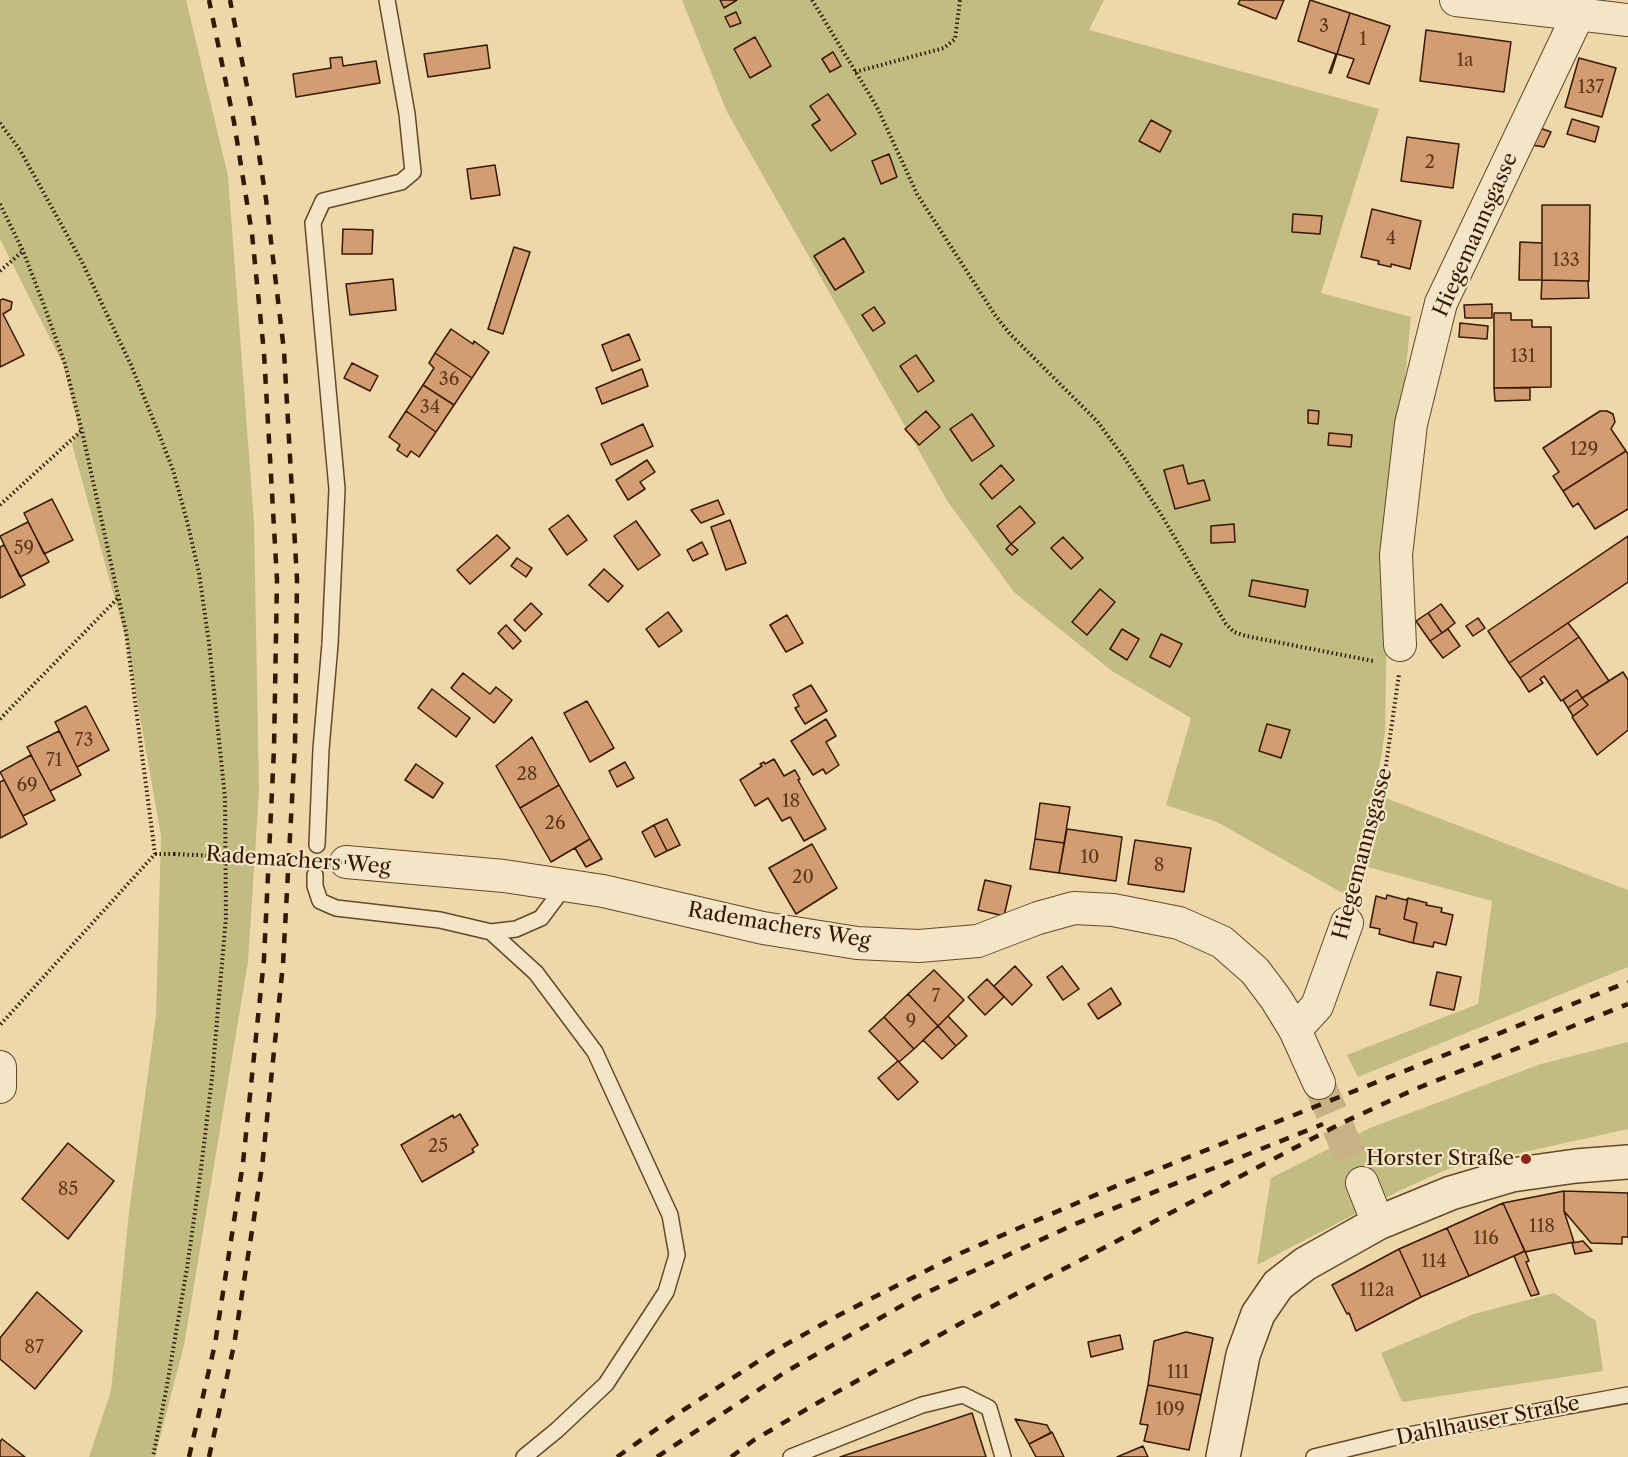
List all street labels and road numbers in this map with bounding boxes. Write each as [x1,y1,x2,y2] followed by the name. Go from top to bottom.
[1428,149,1524,321] street label: Hiegemannsgasse
[1328,765,1398,943] street label: Hiegemannsgasse
[205,842,391,880] street label: Rademachers Weg
[686,898,872,954] street label: Rademachers Weg
[1394,1391,1582,1451] street label: Dahlhauser Straße

